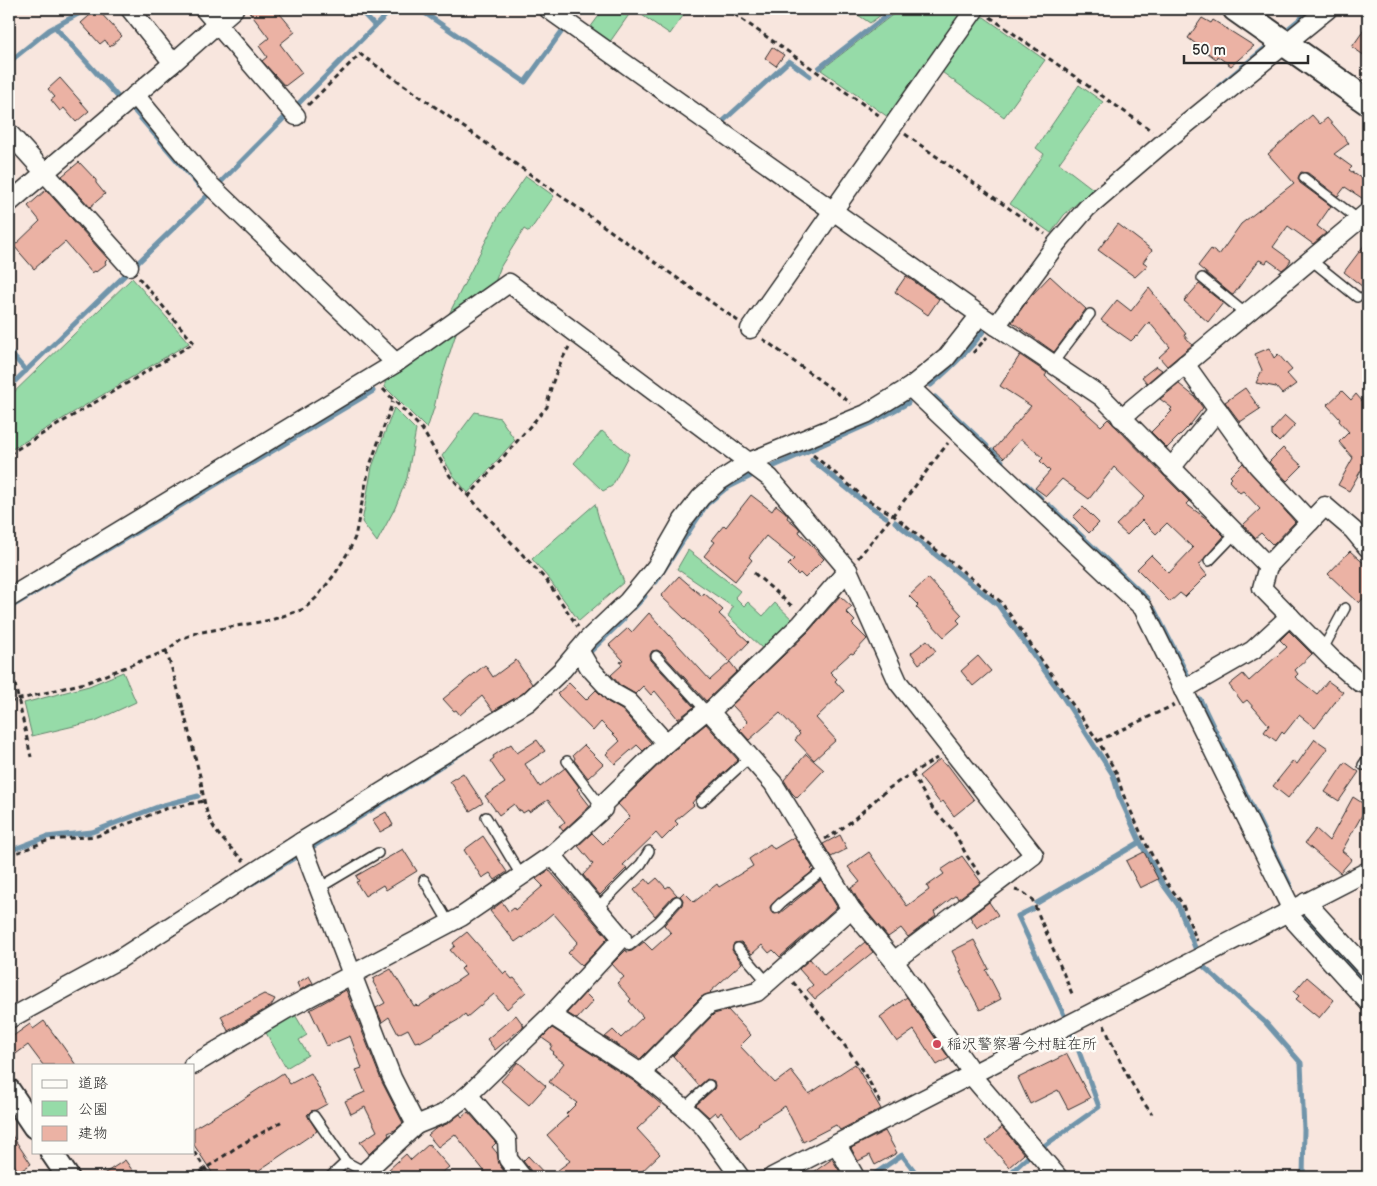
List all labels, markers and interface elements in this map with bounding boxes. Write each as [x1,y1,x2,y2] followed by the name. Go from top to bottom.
[1184,32,1308,64] scale bar
[1192,41,1226,60] text: 50 m
[947,1035,1097,1054] place label: 稲沢警察署今村駐在所
[931,1038,943,1050] marker: 稲沢警察署今村駐在所
[32,1064,195,1154] legend
[78,1074,108,1093] text: 道路
[78,1100,108,1119] text: 公園
[78,1124,108,1143] text: 建物

